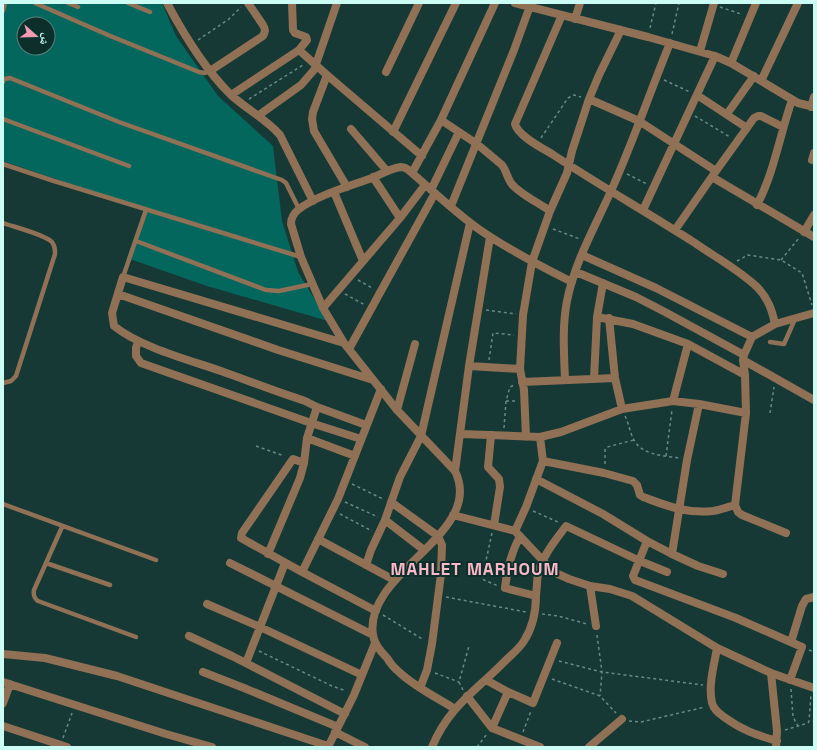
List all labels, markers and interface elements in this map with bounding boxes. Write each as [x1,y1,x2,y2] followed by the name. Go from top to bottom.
[16,16,56,56] north arrow
[36,31,54,48] text: ش
[391,558,559,580] district label: MAHLET MARHOUM

